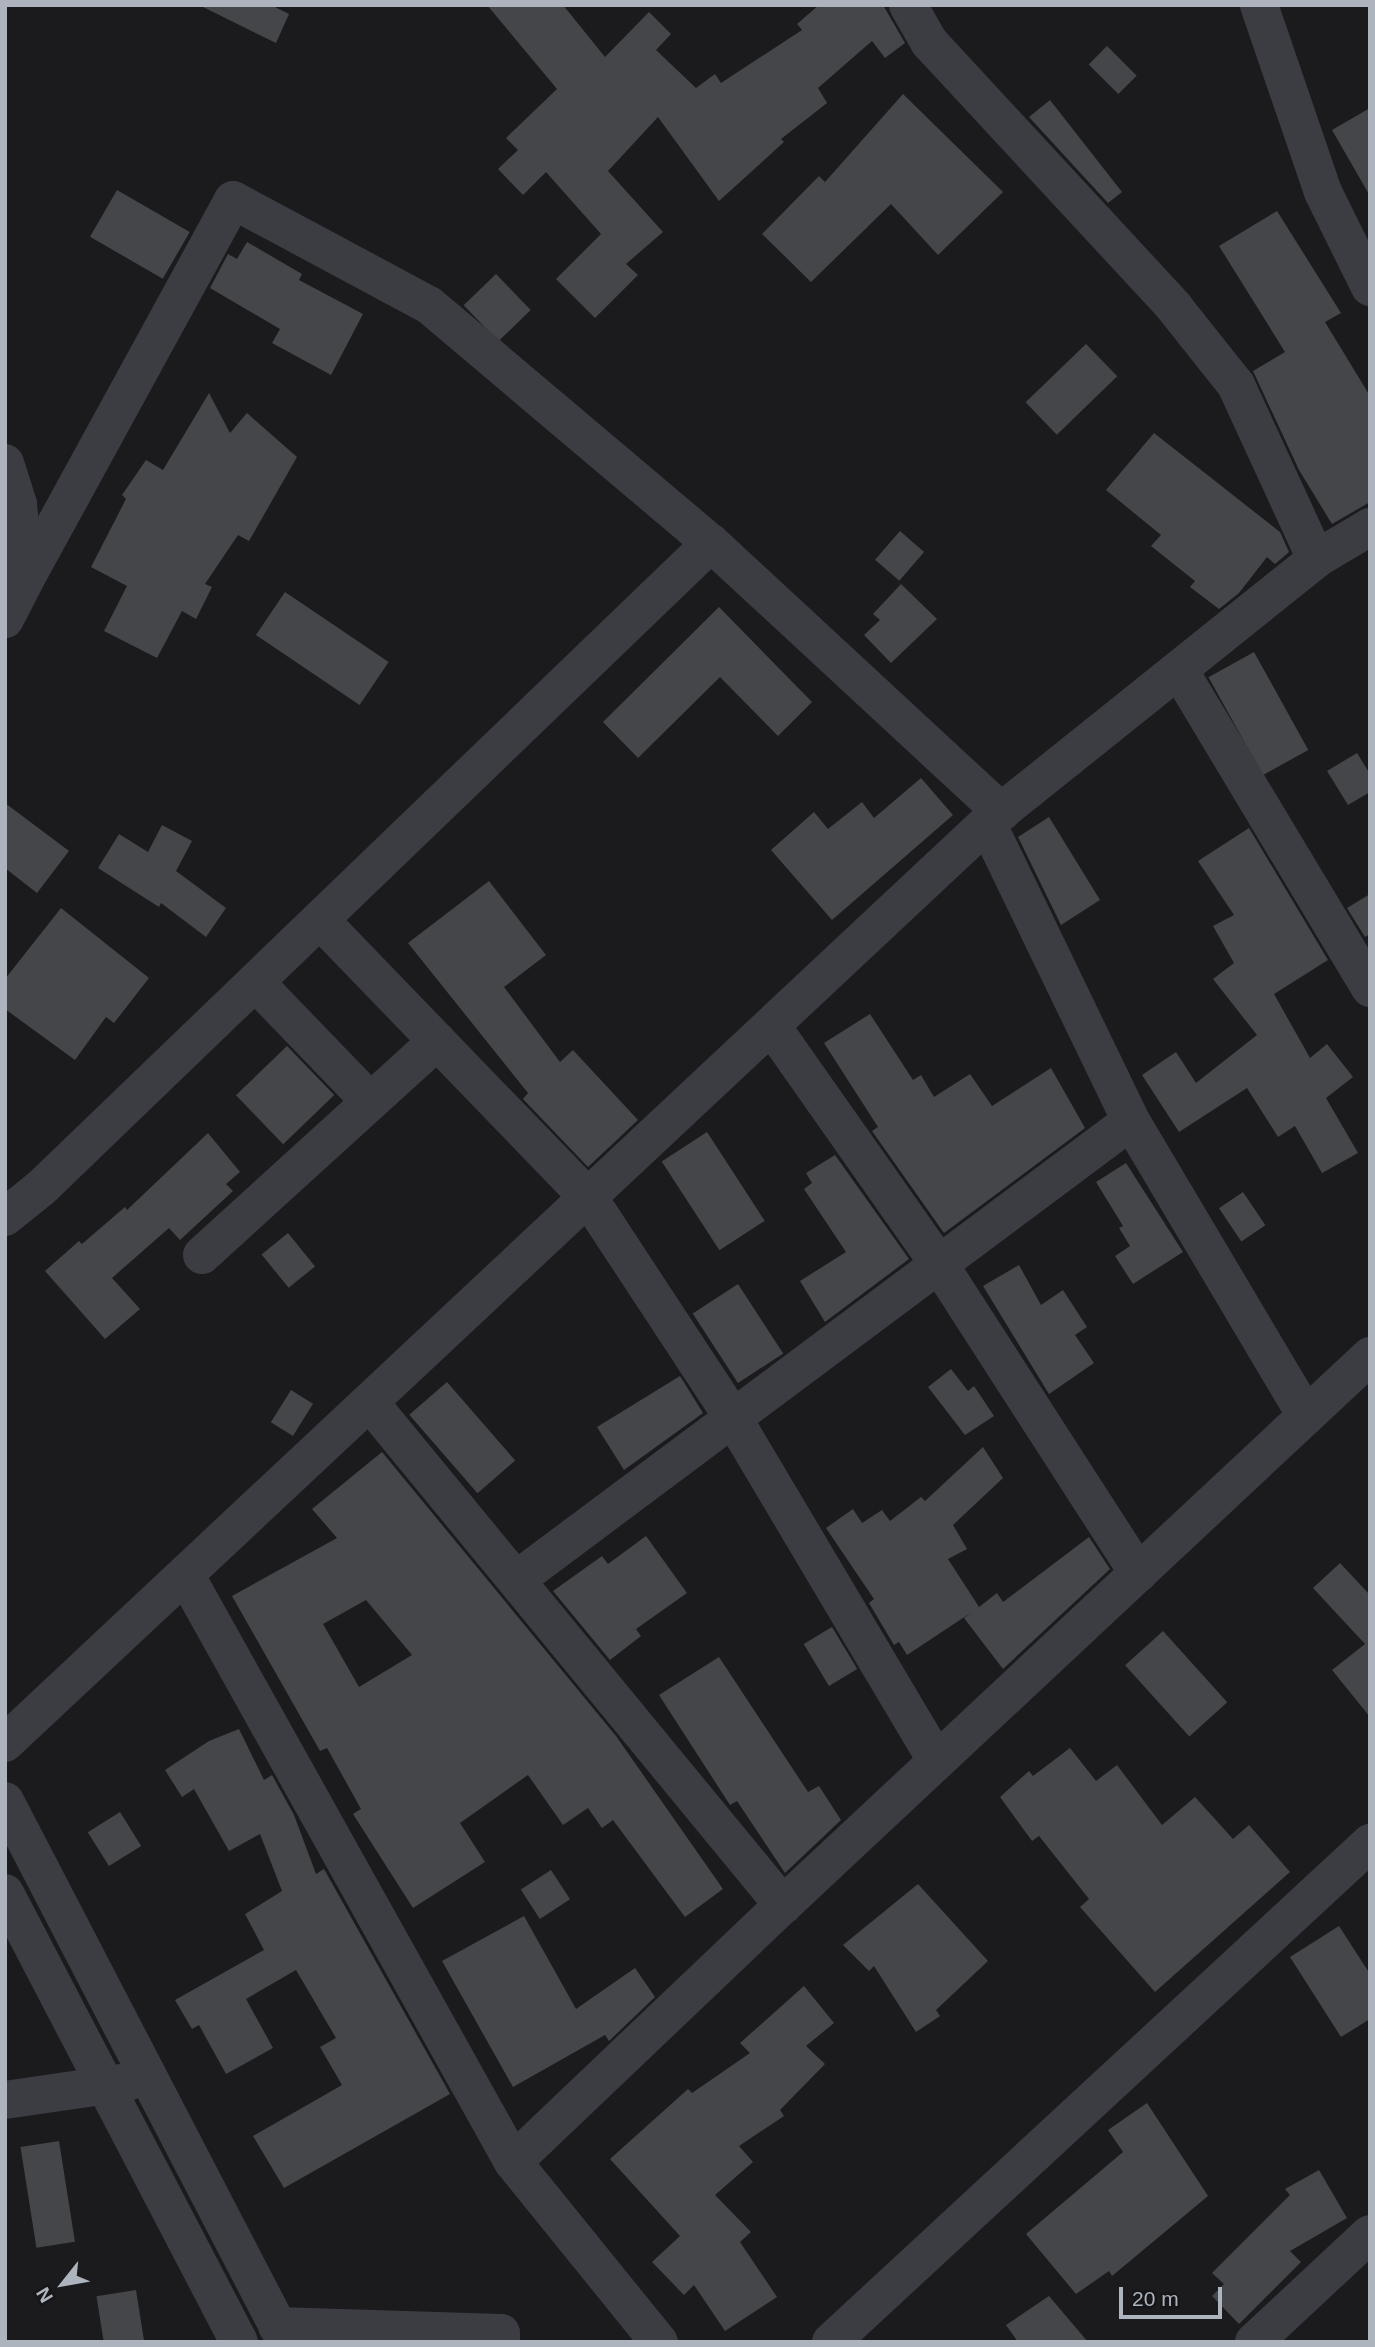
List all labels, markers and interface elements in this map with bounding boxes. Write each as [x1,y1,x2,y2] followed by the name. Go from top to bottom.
[28,2249,98,2319] north arrow
[1123,2274,1226,2318] scale bar
[32,2284,57,2306] text: N
[1132,2287,1179,2310] text: 20 m

